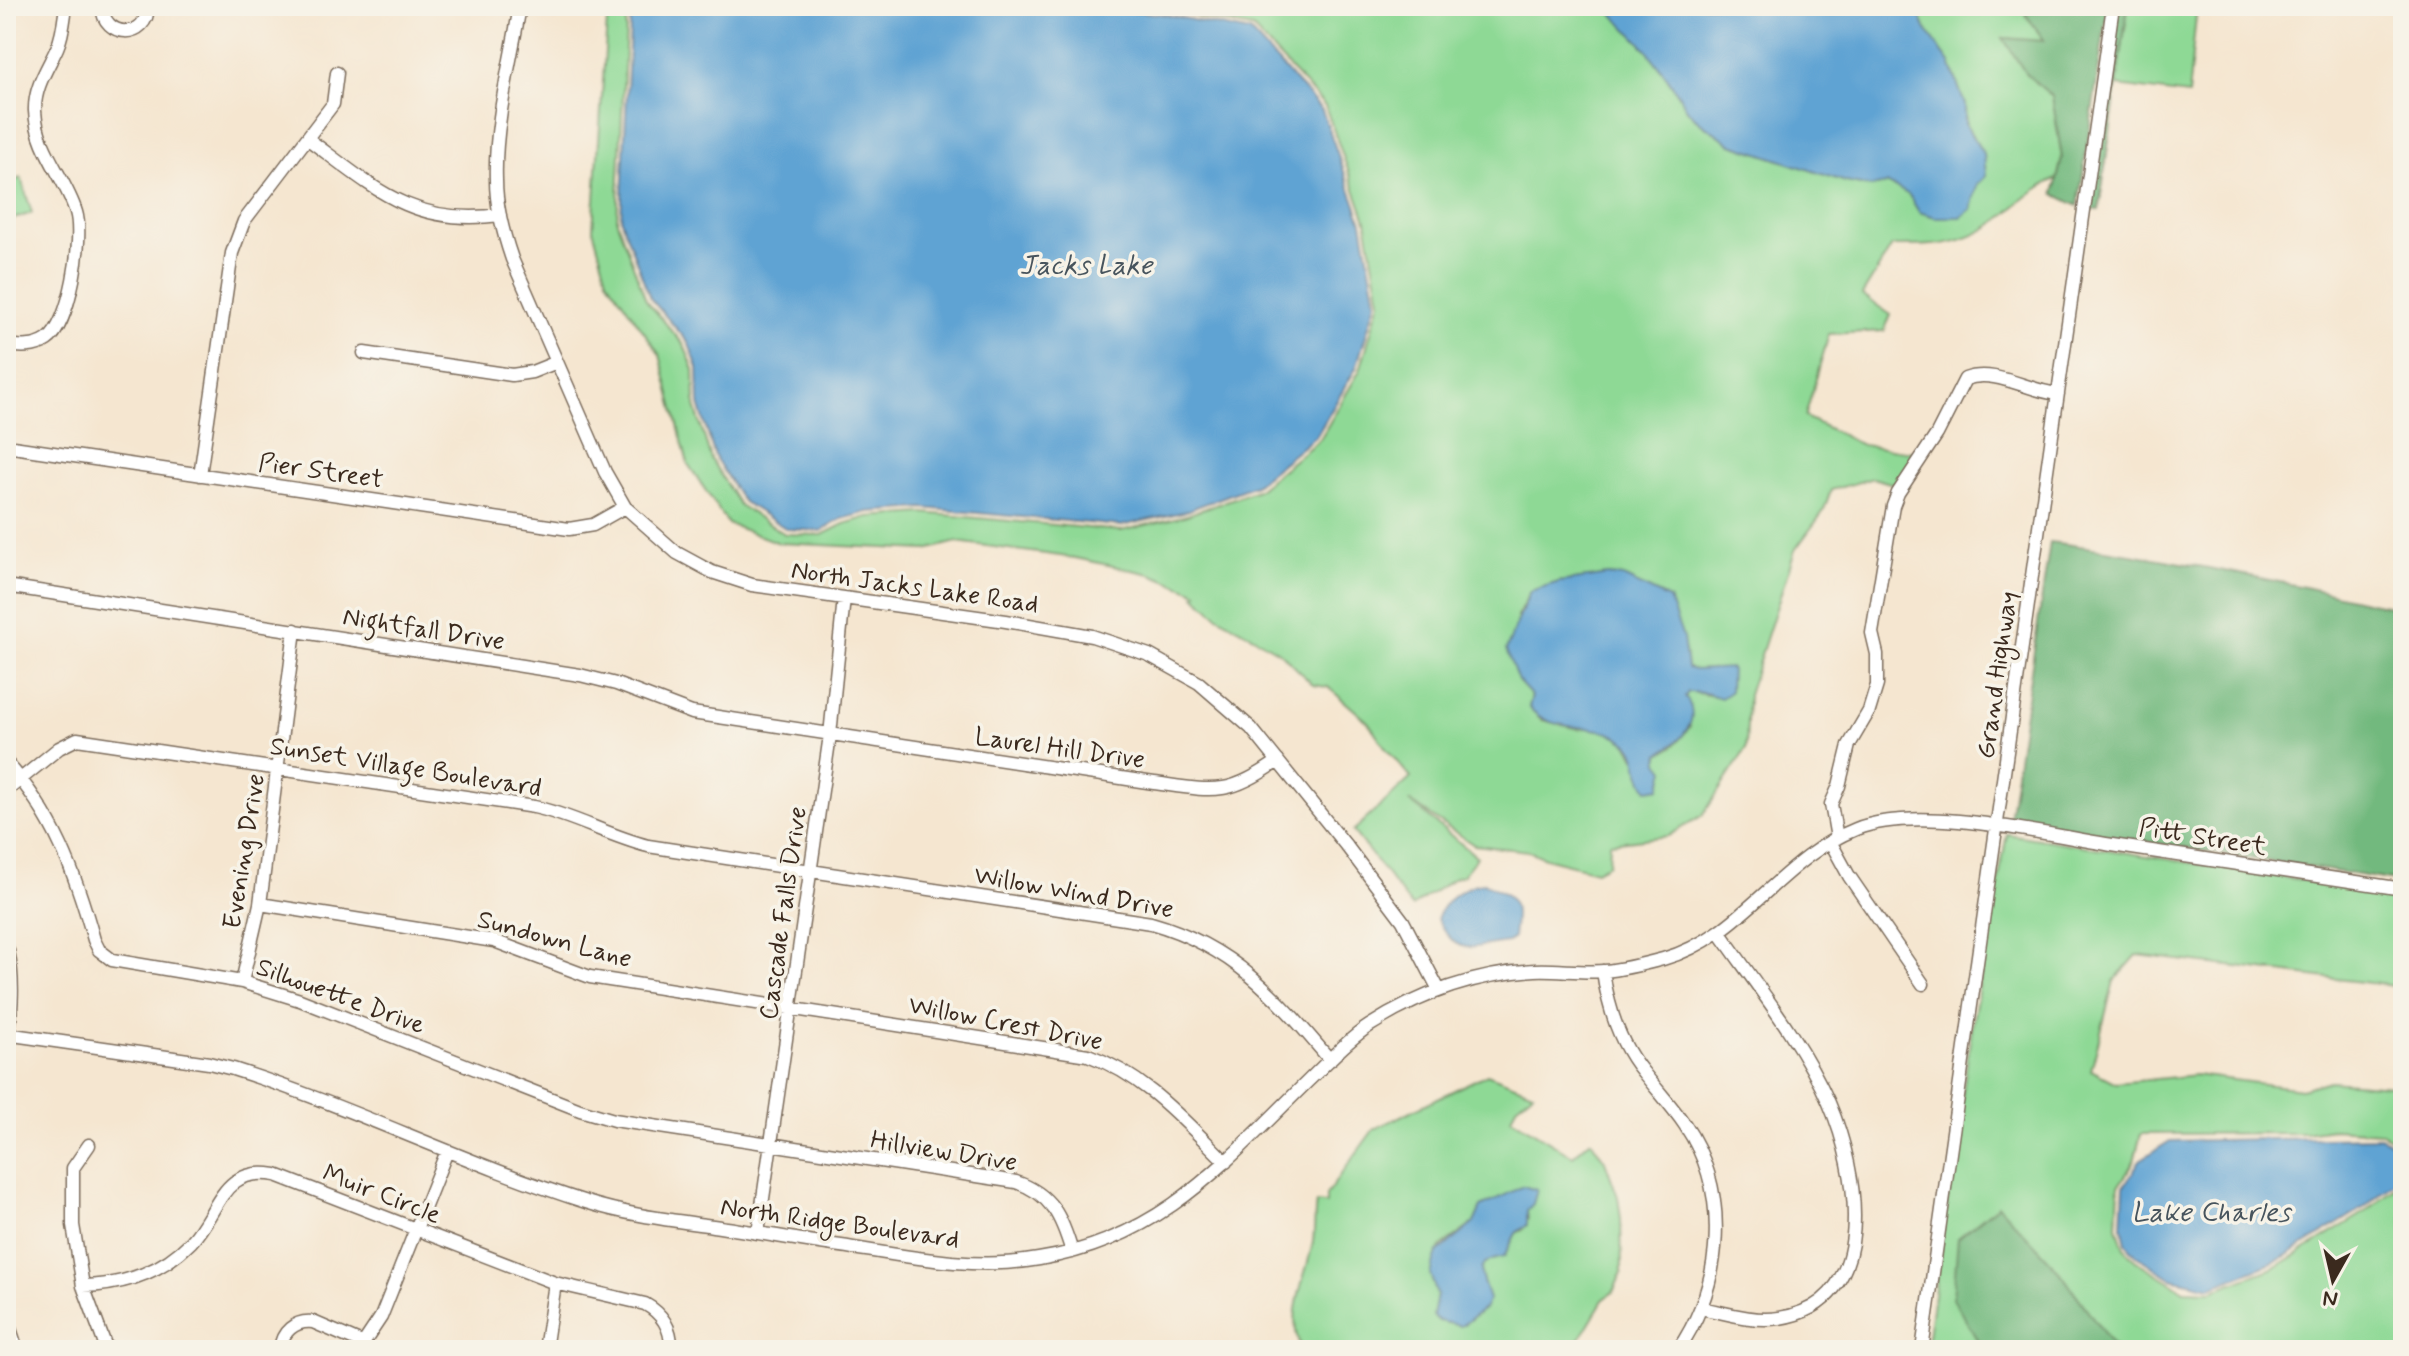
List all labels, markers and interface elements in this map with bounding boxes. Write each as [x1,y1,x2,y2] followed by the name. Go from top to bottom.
[1020,248,1154,285] water label: Jacks Lake
[256,446,385,498] street label: Pier Street
[789,554,1041,622] street label: North Jacks Lake Road
[1969,589,2029,762] street label: Grand Highway
[340,600,507,663] street label: Nightfall Drive
[972,720,1147,778] street label: Laurel Hill Drive
[267,730,544,809] street label: Sunset Village Boulevard
[216,771,274,931] street label: Evening Drive
[752,804,816,1022] street label: Cascade Falls Drive
[2136,811,2269,865] street label: Pitt Street
[971,859,1176,927] street label: Willow Wind Drive
[473,903,636,977] street label: Sundown Lane
[251,951,429,1043] street label: Silhouette Drive
[906,988,1106,1059] street label: Willow Crest Drive
[868,1124,1019,1180] street label: Hillview Drive
[317,1157,445,1233] street label: Muir Circle
[718,1190,961,1260] street label: North Ridge Boulevard
[2132,1195,2293,1232] water label: Lake Charles
[2293,1240,2373,1320] north arrow
[2321,1283,2340,1313] text: N

